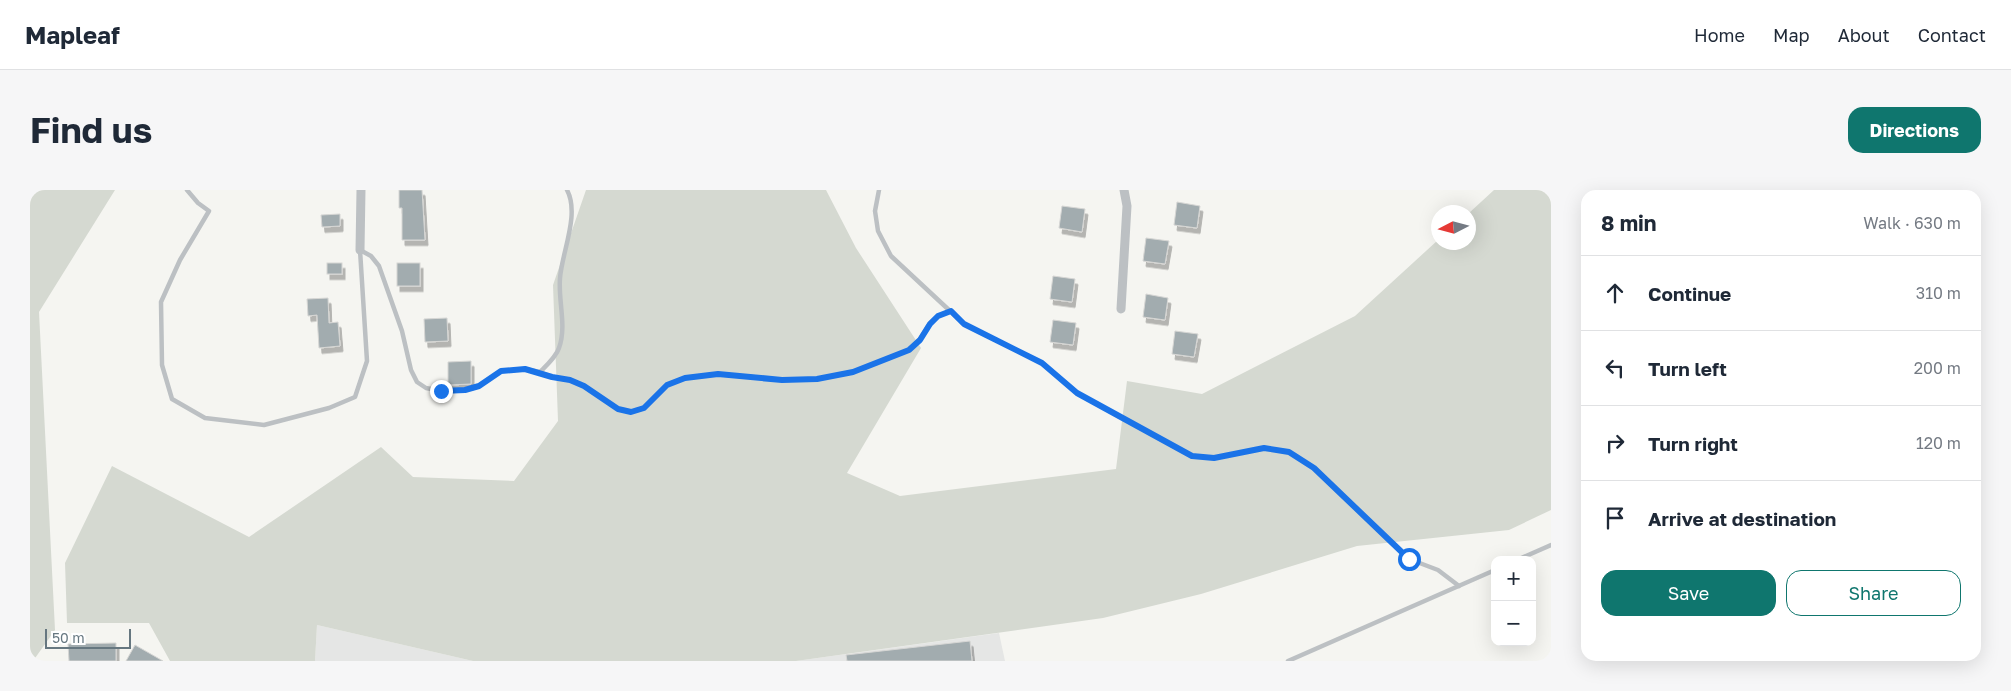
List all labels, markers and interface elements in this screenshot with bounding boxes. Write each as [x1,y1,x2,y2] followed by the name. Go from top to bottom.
[25,20,120,49] text: Mapleaf
[1694,24,1745,46] text: Home
[1773,24,1810,46] text: Map
[1838,24,1890,46] text: About
[1918,24,1986,46] text: Contact
[1848,107,1981,153] button: Directions
[30,109,152,151] text: Find us
[1431,205,1476,250] north arrow
[1601,210,1657,236] text: 8 min
[1863,213,1961,233] text: Walk · 630 m
[1601,279,1629,307] icon: ahead
[1648,282,1731,305] text: Continue
[1916,283,1961,303] text: 310 m
[1601,354,1629,382] icon: left
[1648,357,1727,380] text: Turn left
[1914,358,1961,378] text: 200 m
[430,380,453,403] route end
[1601,429,1629,457] icon: right
[1648,432,1738,455] text: Turn right
[1916,433,1961,453] text: 120 m
[1601,504,1629,532] icon: arrive
[1648,507,1836,530] text: Arrive at destination
[1398,548,1421,571] route start
[1491,556,1536,646] map controls
[1491,556,1536,601] button: +
[1601,570,1776,616] button: Save
[1786,570,1961,616] button: Share
[1491,601,1536,646] button: −
[45,626,131,649] scale bar
[52,629,85,646] text: 50 m

